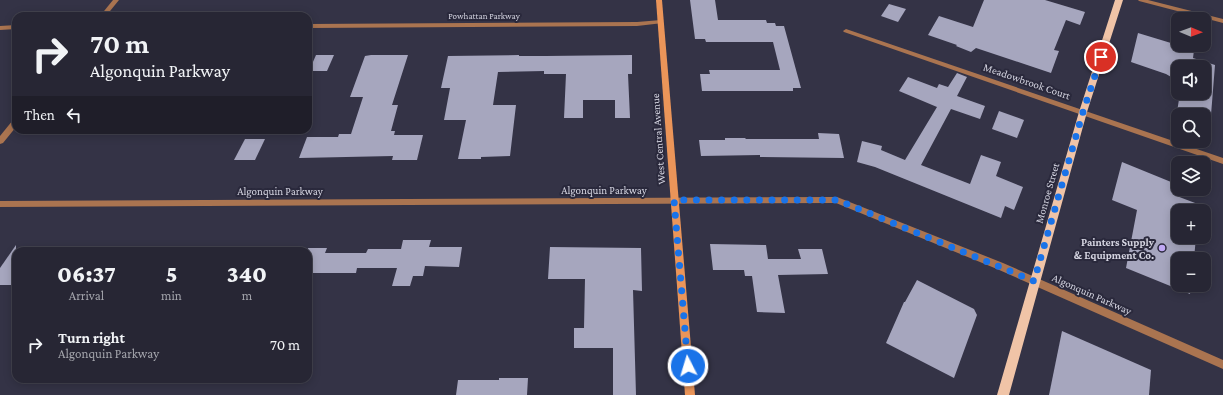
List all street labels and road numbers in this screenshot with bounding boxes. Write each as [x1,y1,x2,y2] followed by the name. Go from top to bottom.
[448,11,521,21] street label: Powhattan Parkway
[982,60,1072,102] street label: Meadowbrook Court
[649,93,667,185] street label: West Central Avenue
[1033,161,1061,225] street label: Monroe Street
[561,184,648,197] street label: Algonquin Parkway
[237,185,324,198] street label: Algonquin Parkway
[1050,271,1134,318] street label: Algonquin Parkway

